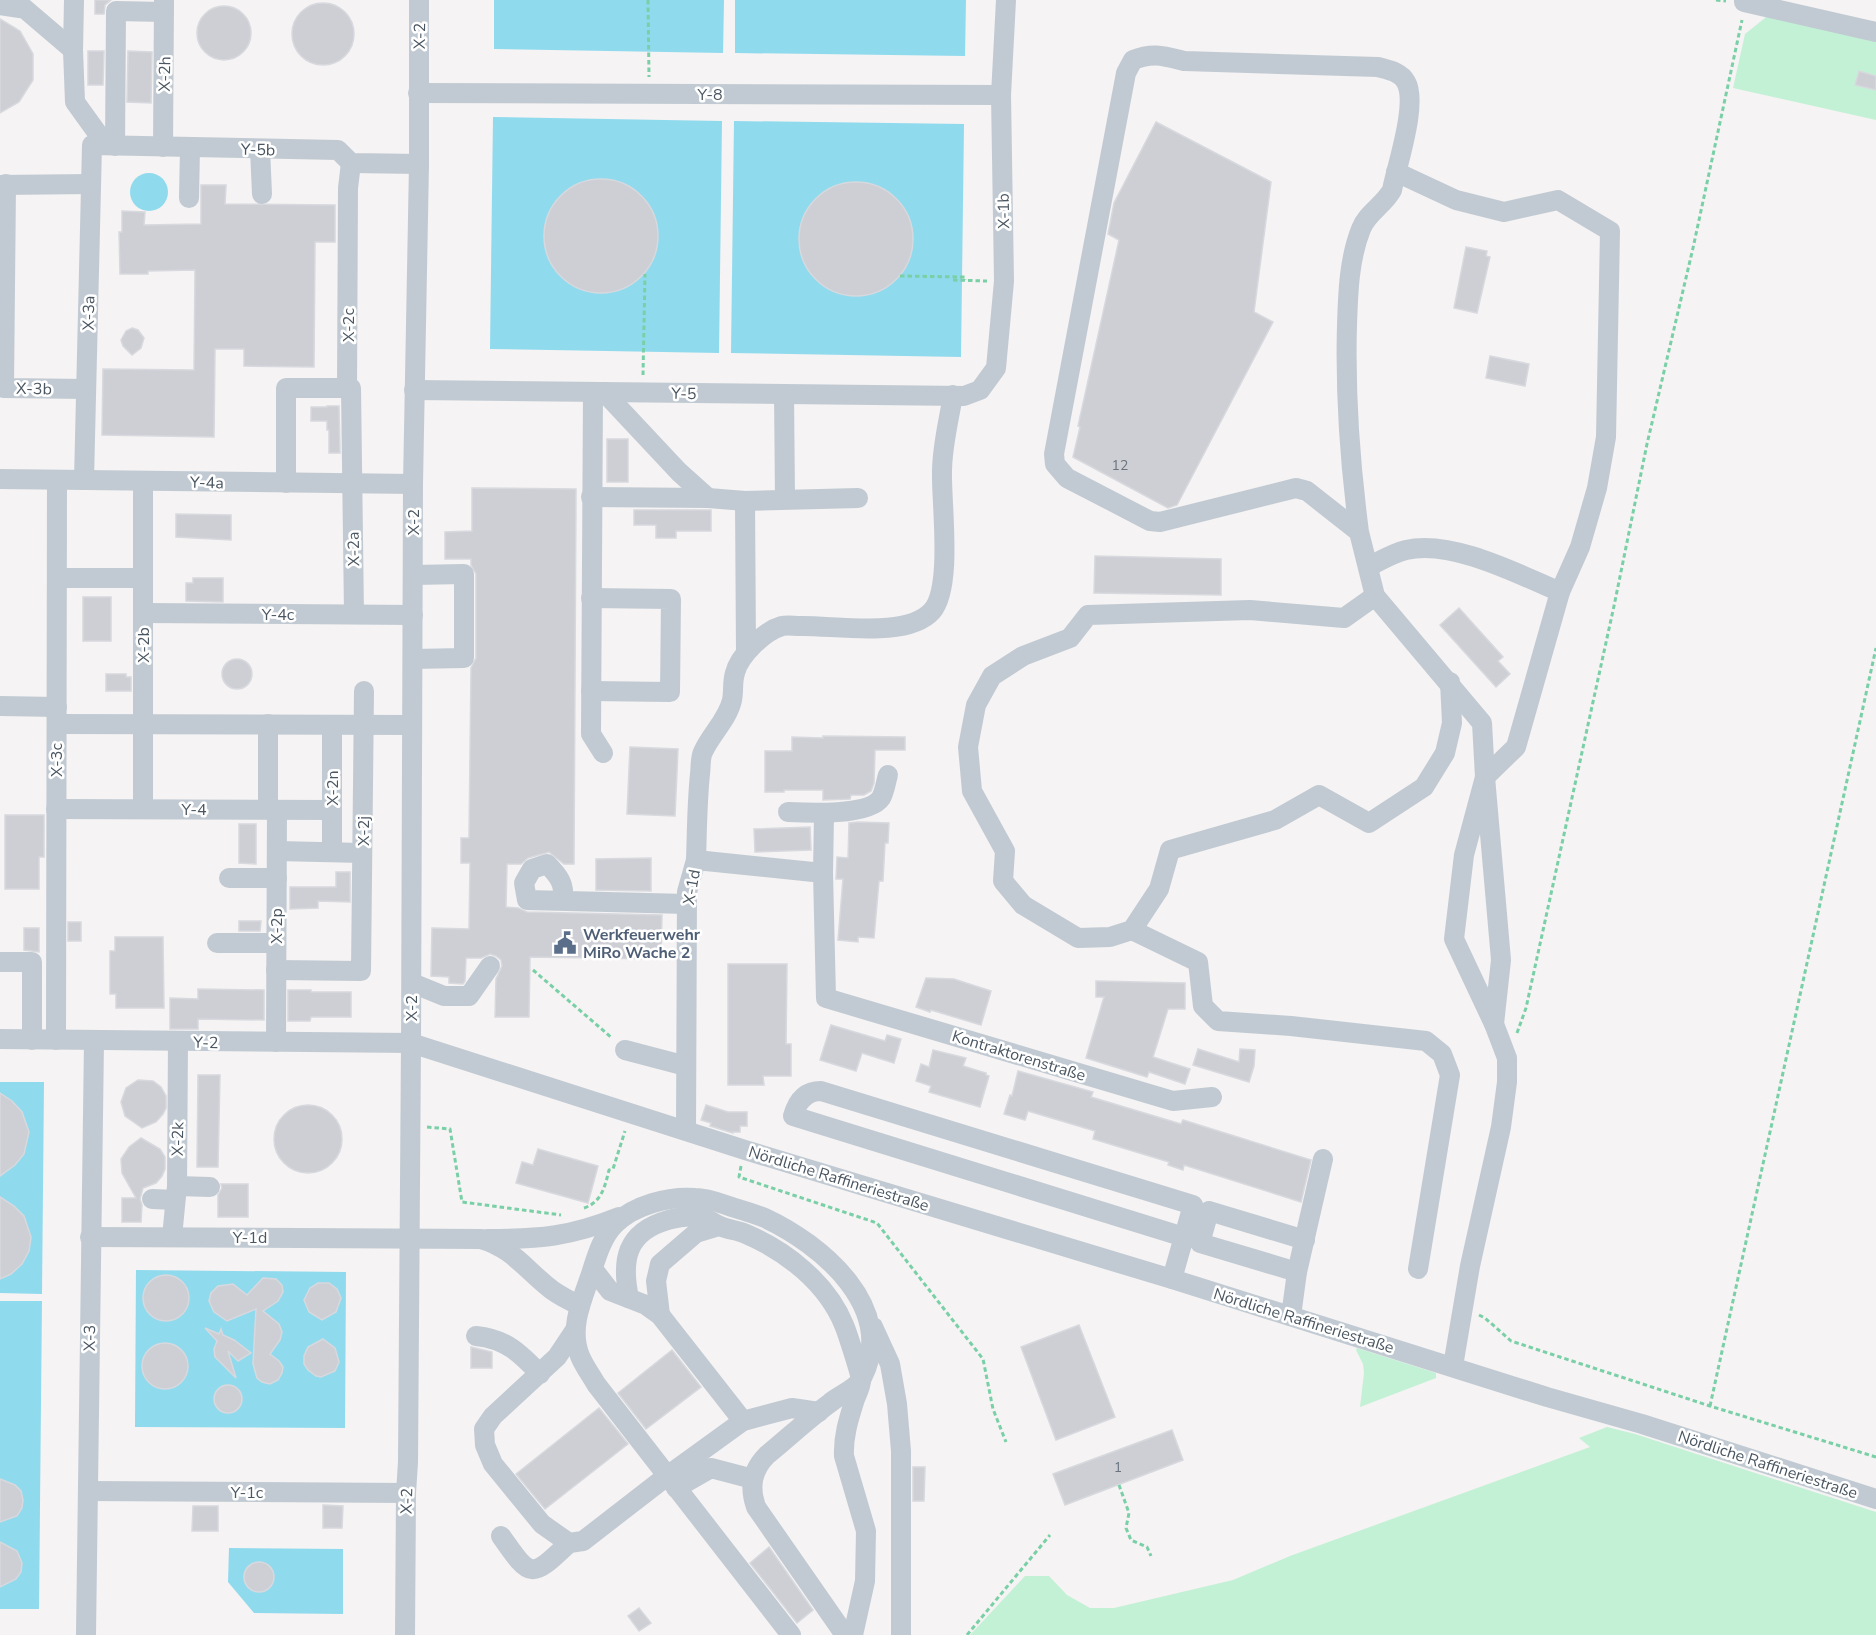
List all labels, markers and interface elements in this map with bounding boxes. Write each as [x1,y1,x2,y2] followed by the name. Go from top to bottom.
[409,23,431,49] street label: X-2
[154,56,176,92] street label: X-2h
[696,84,723,106] street label: Y-8
[240,139,275,161] street label: Y-5b
[993,193,1015,229] street label: X-1b
[78,295,100,331] street label: X-3a
[338,308,360,342] street label: X-2c
[16,378,52,400] street label: X-3b
[670,383,697,405] street label: Y-5
[1112,456,1128,475] house number: 12
[189,472,224,494] street label: Y-4a
[403,509,425,535] street label: X-2
[343,531,365,567] street label: X-2a
[261,604,295,626] street label: Y-4c
[133,627,155,663] street label: X-2b
[46,743,68,777] street label: X-3c
[322,770,344,806] street label: X-2n
[180,799,207,821] street label: Y-4
[353,816,375,846] street label: X-2j
[678,868,706,907] street label: X-1d
[266,908,288,944] street label: X-2p
[583,924,701,964] place label: Werkfeuerwehr MiRo Wache 2
[552,930,578,956] public building icon: Werkfeuerwehr MiRo Wache 2
[401,995,423,1021] street label: X-2
[949,1025,1088,1087] street label: Kontraktorenstraße
[192,1032,219,1054] street label: Y-2
[167,1121,189,1156] street label: X-2k
[746,1141,932,1217] street label: Nördliche Raffineriestraße
[232,1227,267,1249] street label: Y-1d
[1211,1283,1397,1359] street label: Nördliche Raffineriestraße
[79,1325,101,1351] street label: X-3
[1675,1425,1860,1504] street label: Nördliche Raffineriestraße
[1114,1458,1122,1477] house number: 1
[230,1482,264,1504] street label: Y-1c
[396,1487,418,1515] street label: X-2

